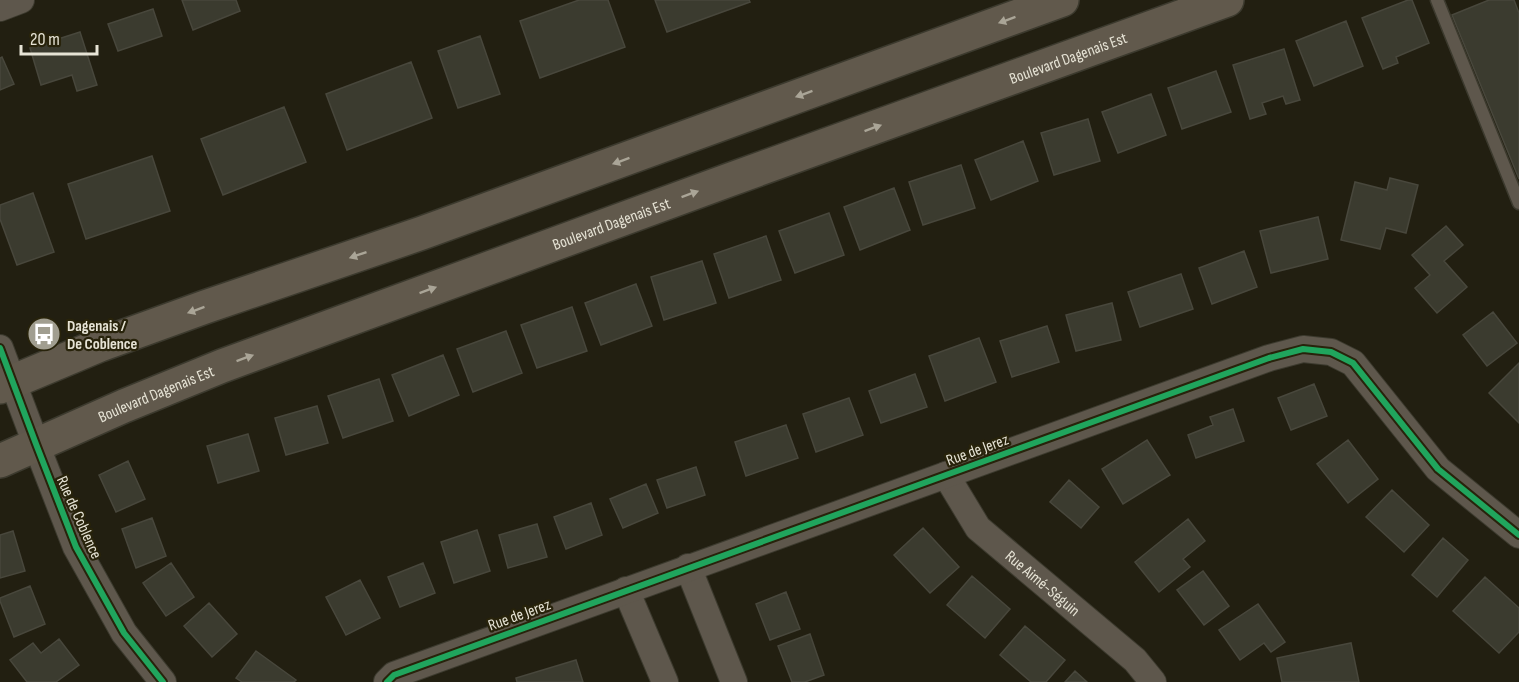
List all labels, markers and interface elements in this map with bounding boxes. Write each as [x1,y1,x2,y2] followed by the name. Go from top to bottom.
[998,15,1016,25] one-way arrow
[21,18,98,56] scale bar
[30,29,60,50] text: 20 m
[1007,29,1130,89] street label: Boulevard Dagenais Est
[795,90,813,100] one-way arrow
[864,122,882,132] one-way arrow
[612,157,630,167] one-way arrow
[681,189,699,199] one-way arrow
[550,194,673,255] street label: Boulevard Dagenais Est
[349,251,367,261] one-way arrow
[419,285,437,295] one-way arrow
[187,306,205,316] one-way arrow
[26,316,62,352] bus stop icon: Dagenais / De Coblence
[67,317,138,354] place label: Dagenais / De Coblence
[236,352,254,362] one-way arrow
[96,362,217,427] street label: Boulevard Dagenais Est
[944,430,1012,470] street label: Rue de Jerez
[52,473,105,562] street label: Rue de Coblence
[1001,547,1083,621] street label: Rue Aimé-Séguin
[486,595,554,635] street label: Rue de Jerez

